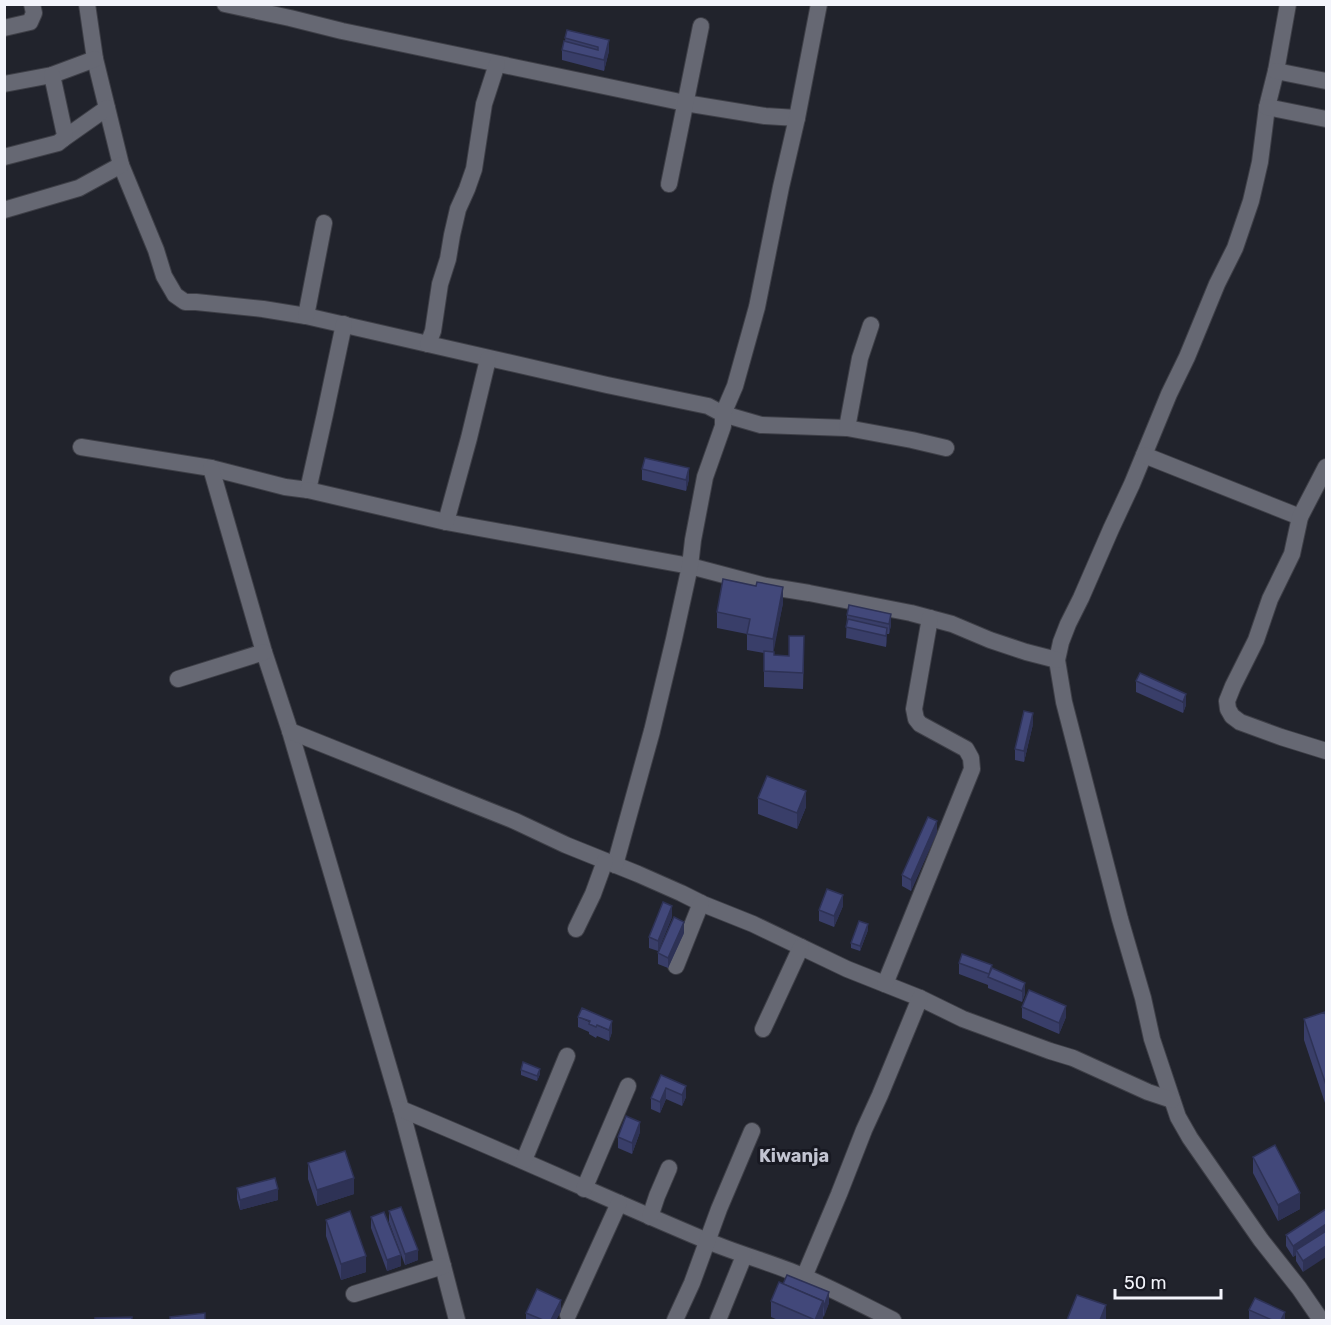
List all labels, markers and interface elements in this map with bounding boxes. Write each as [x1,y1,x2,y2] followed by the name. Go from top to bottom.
[759,1145,829,1167] district label: Kiwanja
[1115,1262,1222,1300] scale bar
[1124,1272,1167,1294] text: 50 m

